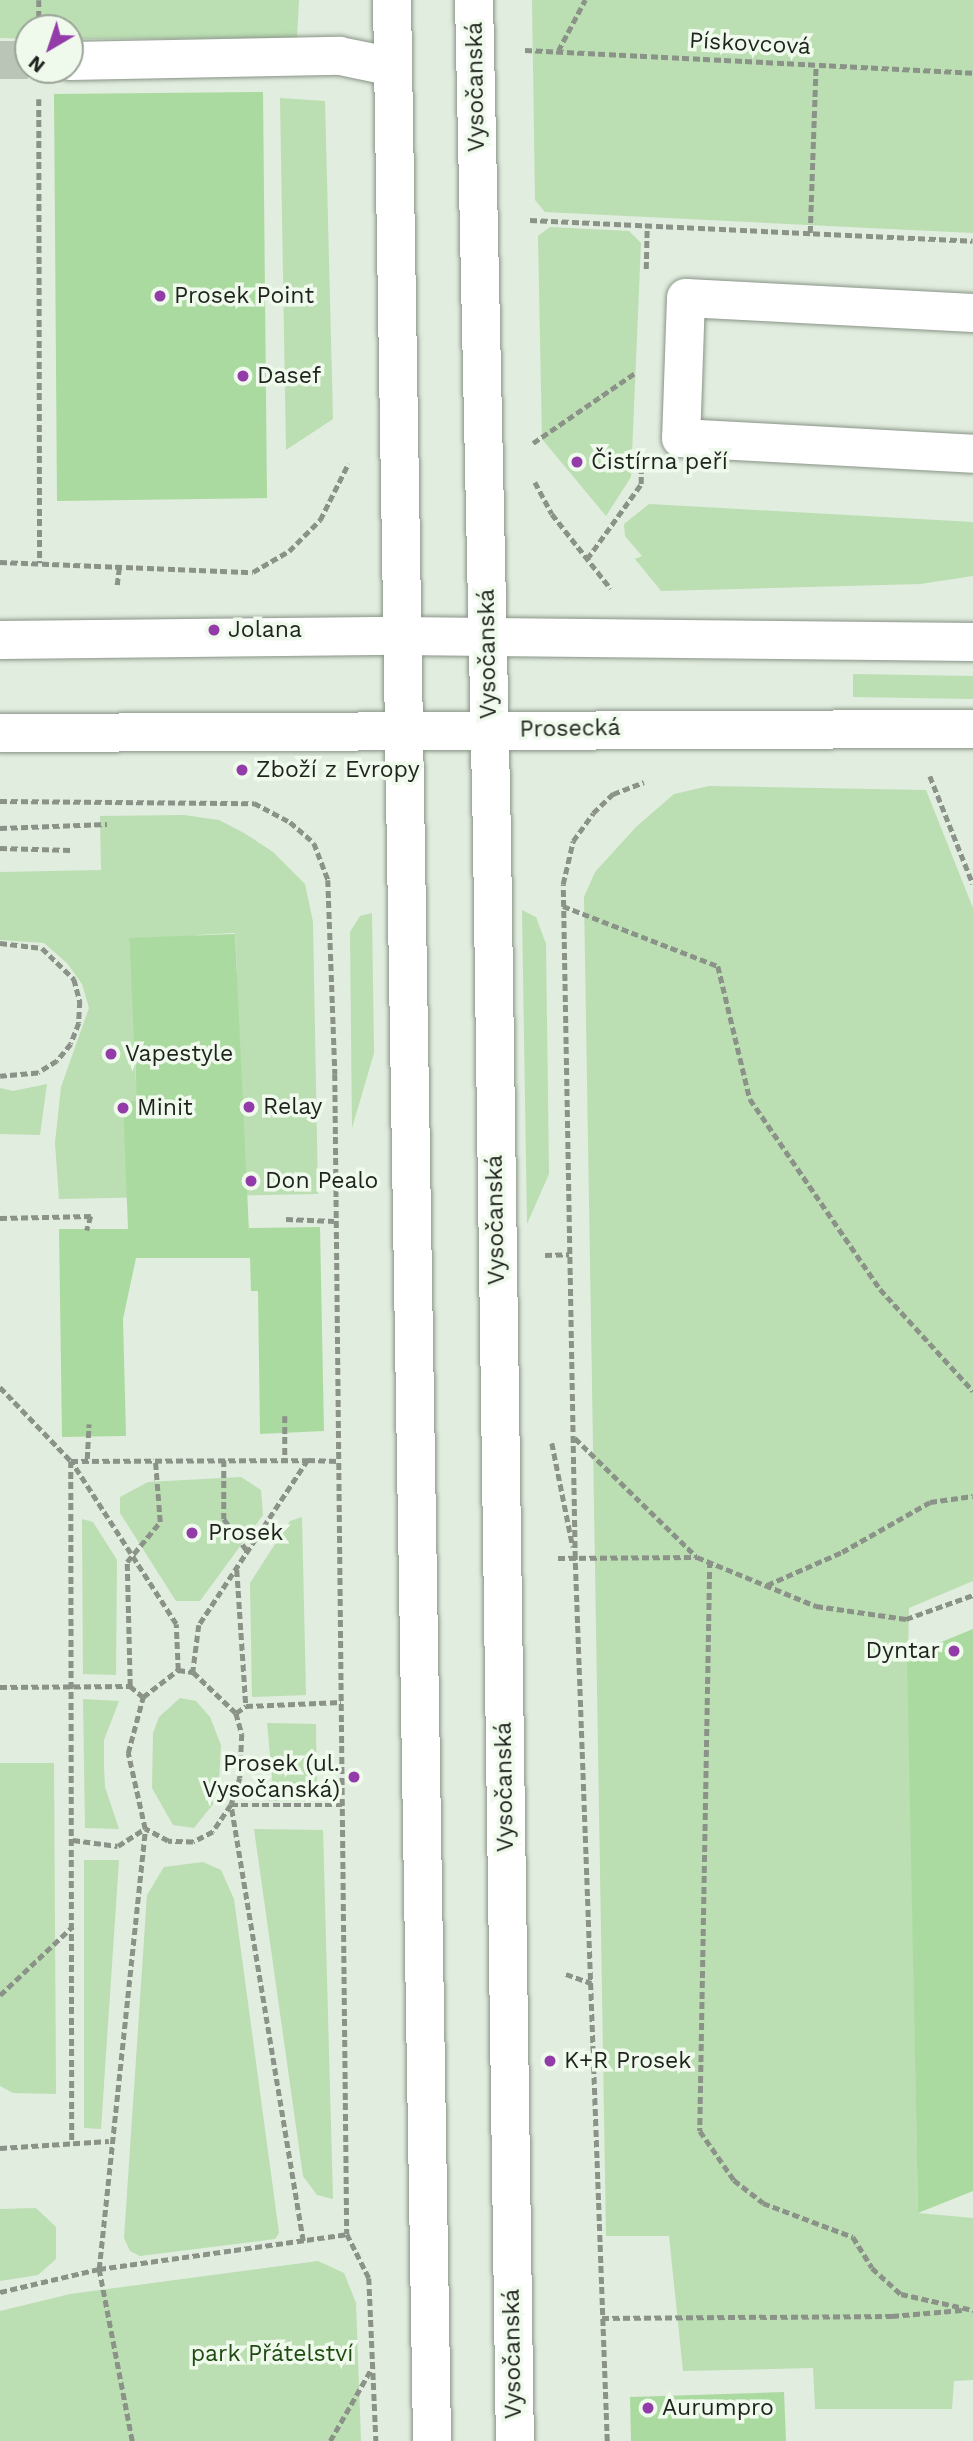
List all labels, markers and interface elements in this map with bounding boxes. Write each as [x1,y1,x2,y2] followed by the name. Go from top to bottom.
[14,14,84,84] north arrow
[461,22,491,152] street label: Vysočanská
[688,27,812,61] street label: Pískovcová
[24,51,49,78] text: N
[174,282,315,310] place label: Prosek Point
[152,288,168,304] marker: Prosek Point
[257,362,321,390] place label: Dasef
[235,368,251,384] marker: Dasef
[591,448,728,476] place label: Čistírna peří
[569,454,585,470] marker: Čistírna peří
[473,589,503,719] street label: Vysočanská
[228,616,302,644] place label: Jolana
[206,622,222,638] marker: Jolana
[519,714,621,744] street label: Prosecká
[256,756,420,784] place label: Zboží z Evropy
[234,762,250,778] marker: Zboží z Evropy
[125,1040,233,1068] place label: Vapestyle
[103,1046,119,1062] marker: Vapestyle
[263,1093,322,1121] place label: Relay
[137,1094,193,1122] place label: Minit
[241,1099,257,1115] marker: Relay
[115,1100,131,1116] marker: Minit
[481,1155,511,1285] street label: Vysočanská
[265,1167,378,1195] place label: Don Pealo
[243,1173,259,1189] marker: Don Pealo
[208,1519,283,1547] place label: Prosek
[182,1523,202,1543] marker: Prosek
[866,1637,940,1665] place label: Dyntar
[946,1643,962,1659] marker: Dyntar
[490,1722,520,1852] street label: Vysočanská
[202,1750,340,1804] place label: Prosek (ul. Vysočanská)
[346,1769,362,1785] marker: Prosek (ul. Vysočanská)
[564,2047,691,2075] place label: K+R Prosek
[542,2053,558,2069] marker: K+R Prosek
[498,2289,528,2419] street label: Vysočanská
[190,2340,354,2368] park label: park Přátelství
[662,2394,774,2422] place label: Aurumpro
[640,2400,656,2416] marker: Aurumpro

